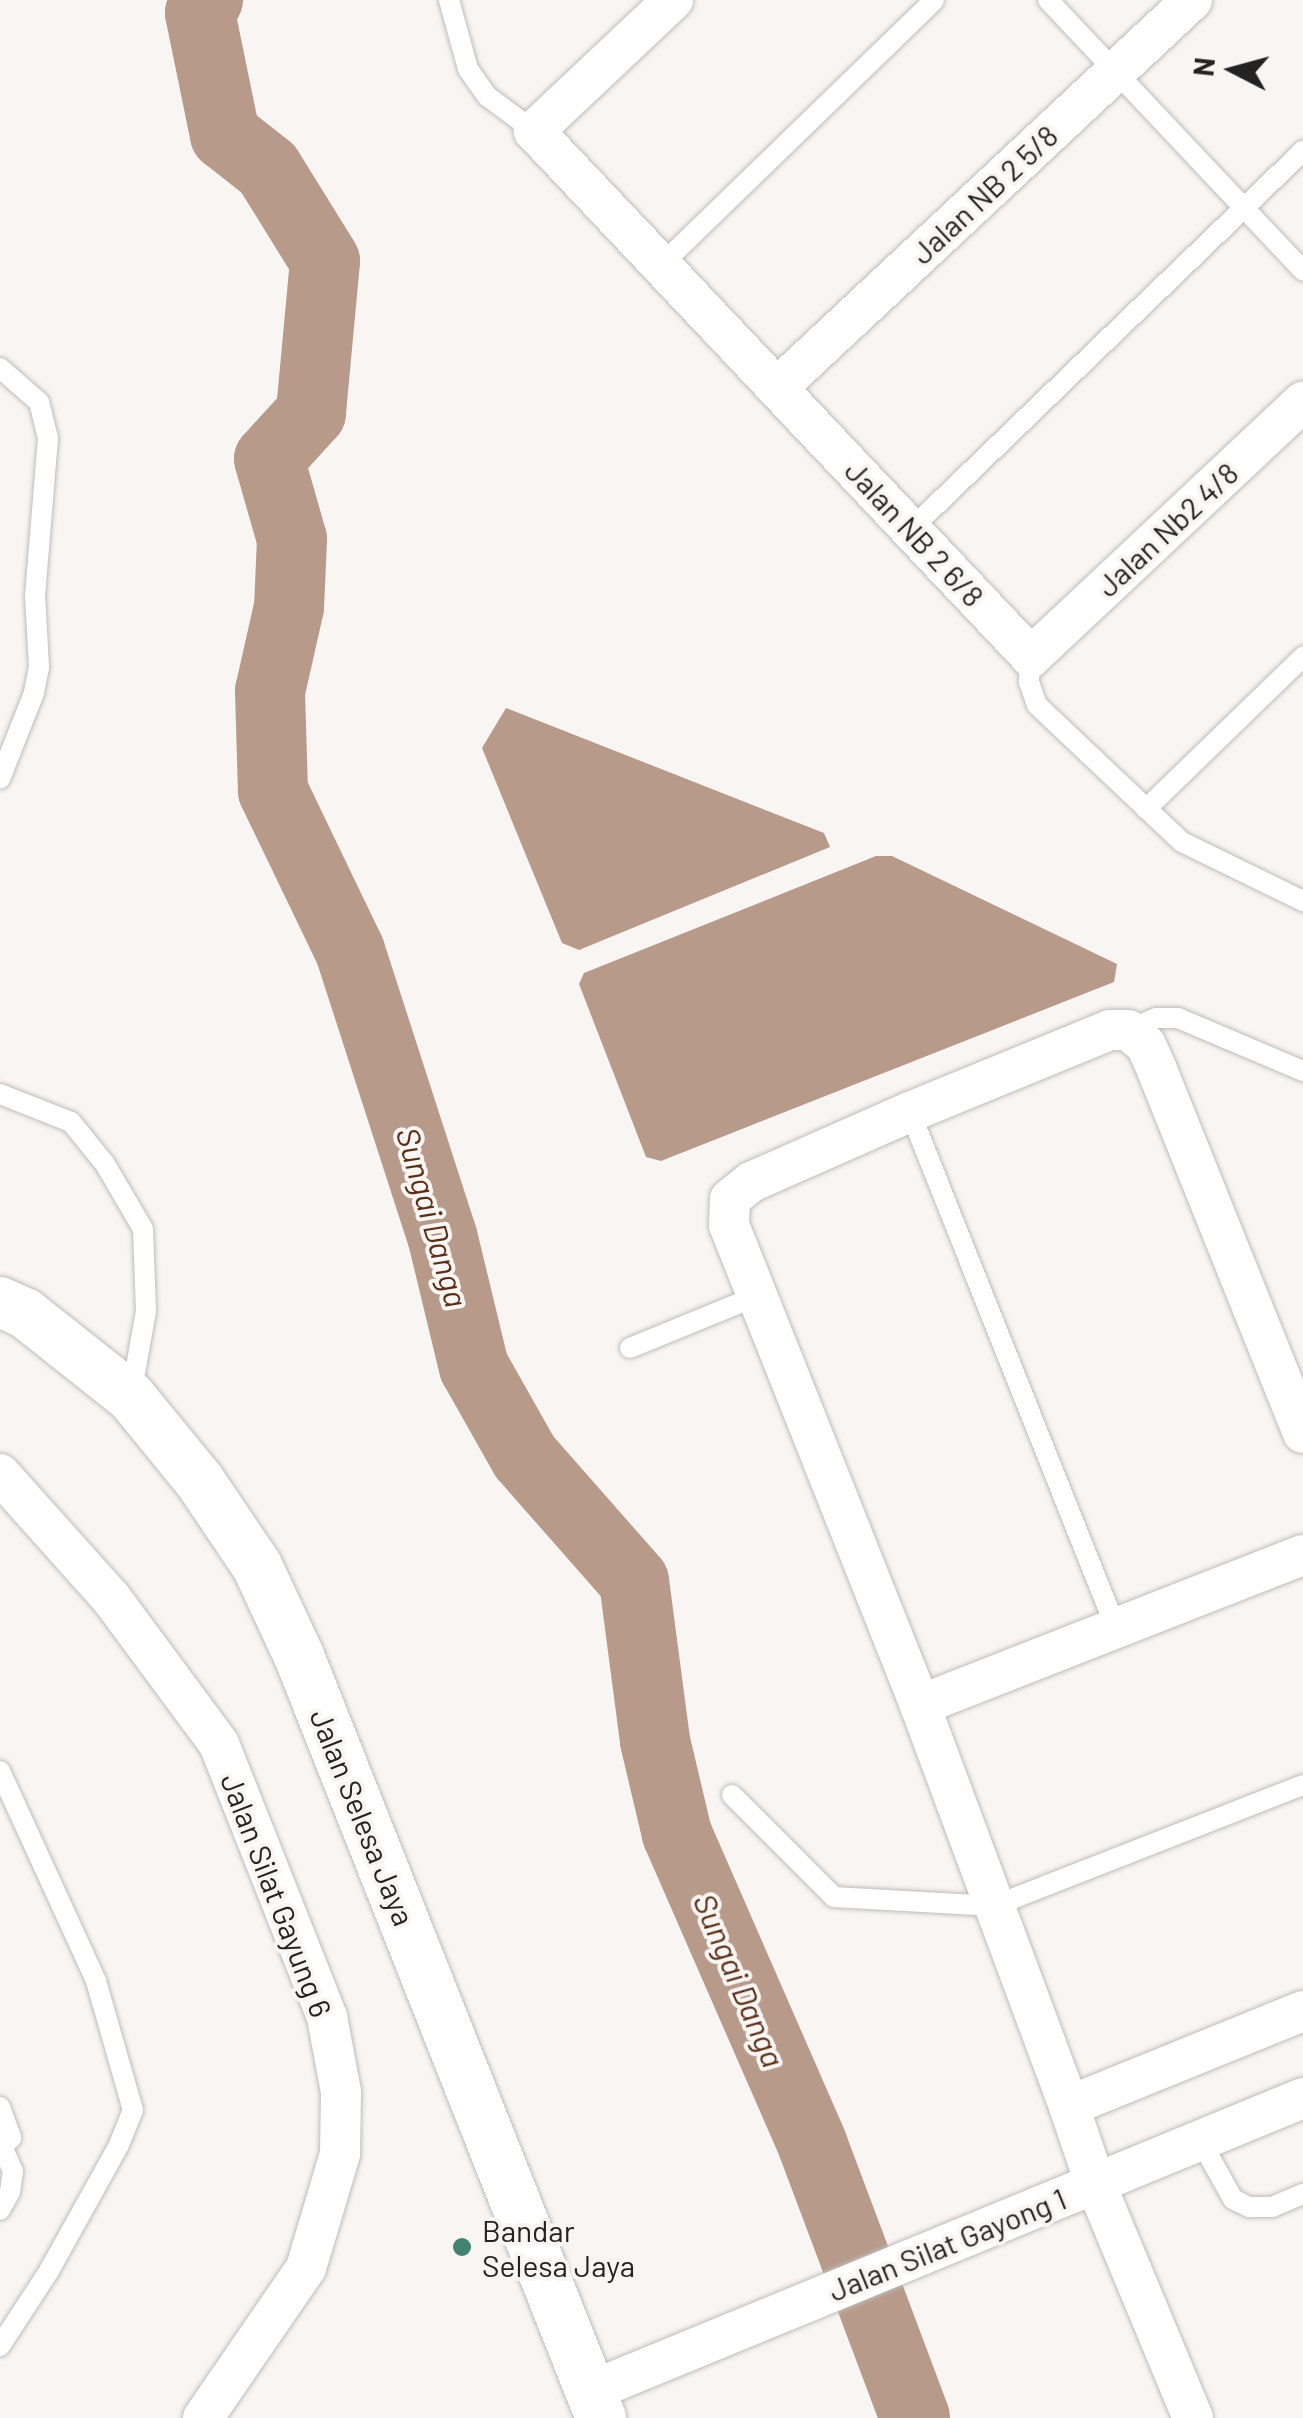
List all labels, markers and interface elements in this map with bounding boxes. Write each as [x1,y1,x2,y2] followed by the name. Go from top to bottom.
[1183,20,1283,120] north arrow
[1185,56,1221,78] text: N
[903,117,1065,271] street label: Jalan NB 2 5/8
[838,452,992,614] street label: Jalan NB 2 6/8
[1089,454,1245,604] street label: Jalan Nb2 4/8
[389,1123,477,1311] water label: Sungai Danga
[303,1704,423,1930] street label: Jalan Selesa Jaya
[214,1768,340,2022] street label: Jalan Silat Gayung 6
[686,1887,794,2073] water label: Sungai Danga
[823,2180,1071,2308] street label: Jalan Silat Gayong 1
[482,2212,635,2282] place label: Bandar Selesa Jaya
[451,2236,473,2258] marker: Bandar Selesa Jaya

